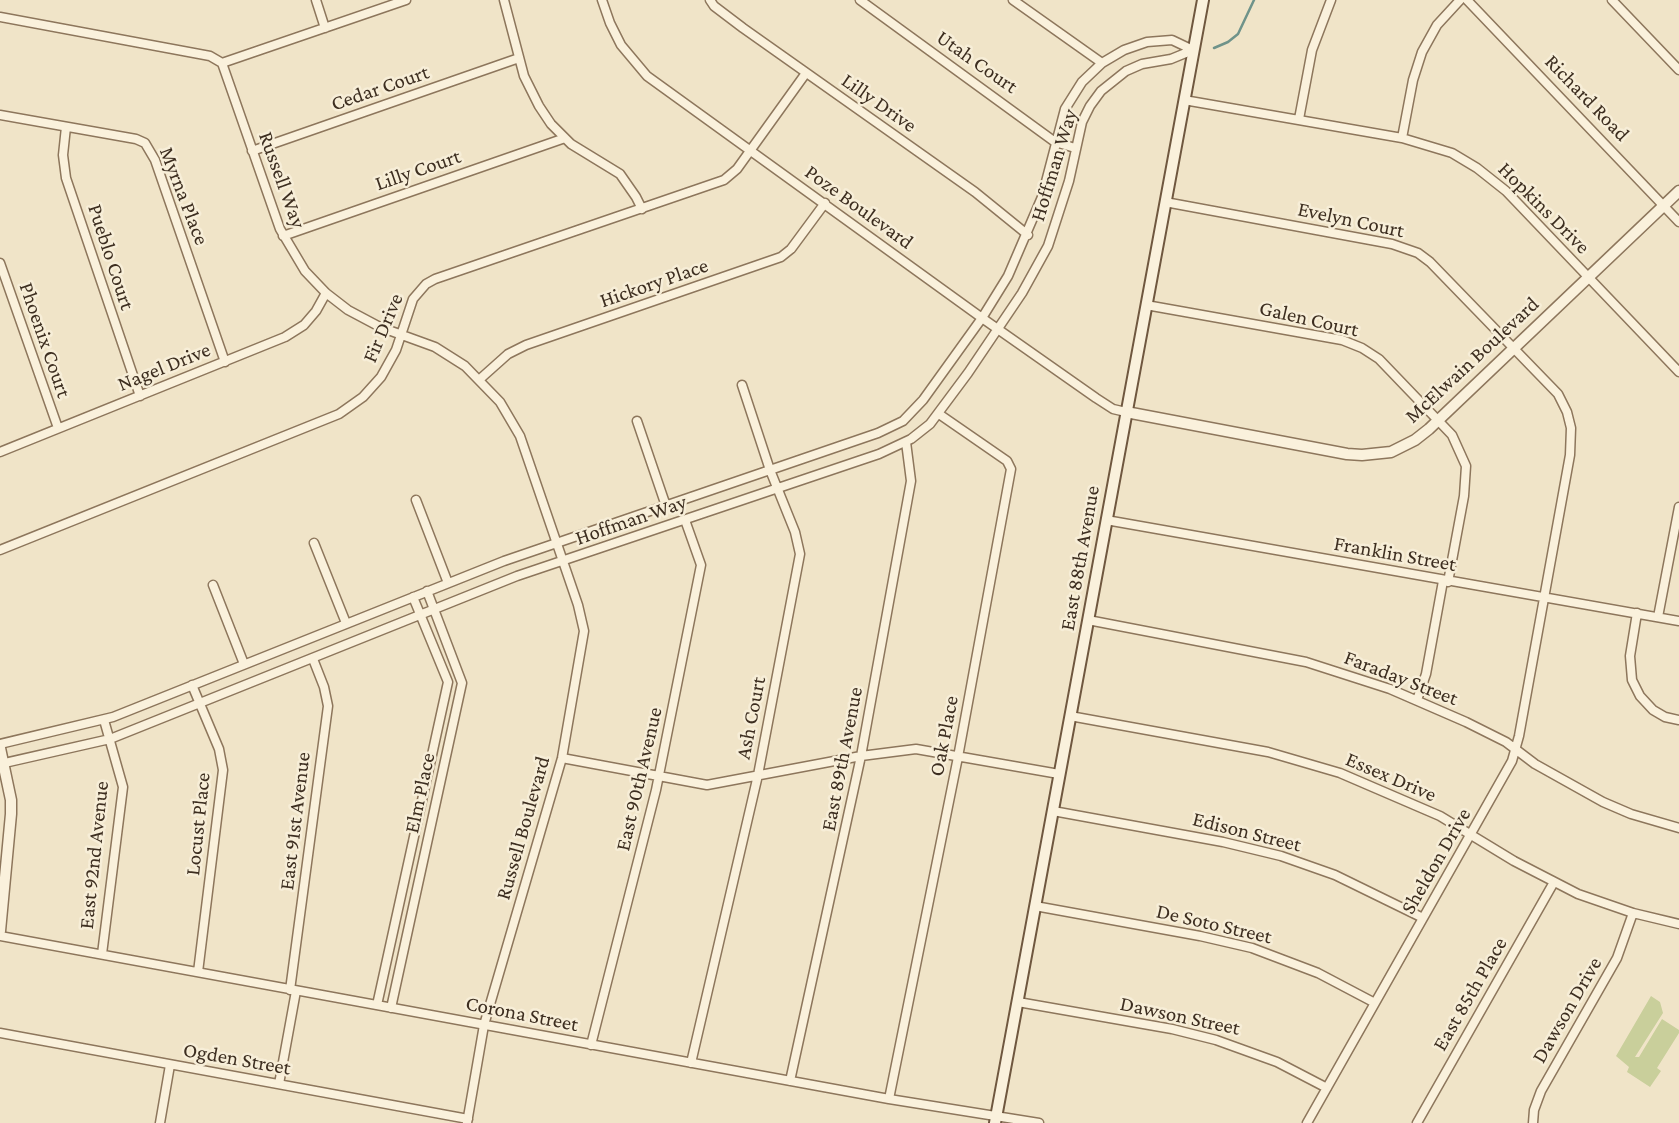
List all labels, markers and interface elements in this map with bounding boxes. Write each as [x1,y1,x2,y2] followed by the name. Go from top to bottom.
[931,25,1023,99] street label: Utah Court
[1539,49,1635,147] street label: Richard Road
[328,59,432,117] street label: Cedar Court
[836,68,922,138] street label: Lilly Drive
[1025,106,1083,224] street label: Hoffman Way
[253,128,311,232] street label: Russell Way
[154,143,214,249] street label: Myrna Place
[372,144,464,196] street label: Lilly Court
[1493,157,1595,259] street label: Hopkins Drive
[800,159,918,255] street label: Poze Boulevard
[1295,196,1407,244] street label: Evelyn Court
[82,201,140,313] street label: Pueblo Court
[597,253,711,313] street label: Hickory Place
[14,279,76,401] street label: Phoenix Court
[357,290,409,366] street label: Fir Drive
[1400,291,1544,429] street label: McElwain Boulevard
[1257,295,1361,343] street label: Galen Court
[114,337,214,397] street label: Nagel Drive
[1055,484,1105,632] street label: East 88th Avenue
[572,489,690,551] street label: Hoffman Way
[1332,531,1458,577] street label: Franklin Street
[1341,645,1461,711] street label: Faraday Street
[731,675,771,761] street label: Ash Court
[816,685,868,833] street label: East 89th Avenue
[924,694,964,778] street label: Oak Place
[610,705,668,853] street label: East 90th Avenue
[1342,747,1440,807] street label: Essex Drive
[274,751,316,891] street label: East 91st Avenue
[399,751,441,835] street label: Elm Place
[490,753,556,903] street label: Russell Boulevard
[180,771,216,877] street label: Locust Place
[74,780,114,930] street label: East 92nd Avenue
[1396,804,1476,918] street label: Sheldon Drive
[1190,806,1304,858] street label: Edison Street
[1154,898,1274,950] street label: De Soto Street
[1427,933,1513,1055] street label: East 85th Place
[1526,952,1608,1068] street label: Dawson Drive
[464,991,580,1037] street label: Corona Street
[1118,991,1242,1041] street label: Dawson Street
[181,1037,293,1081] street label: Ogden Street

